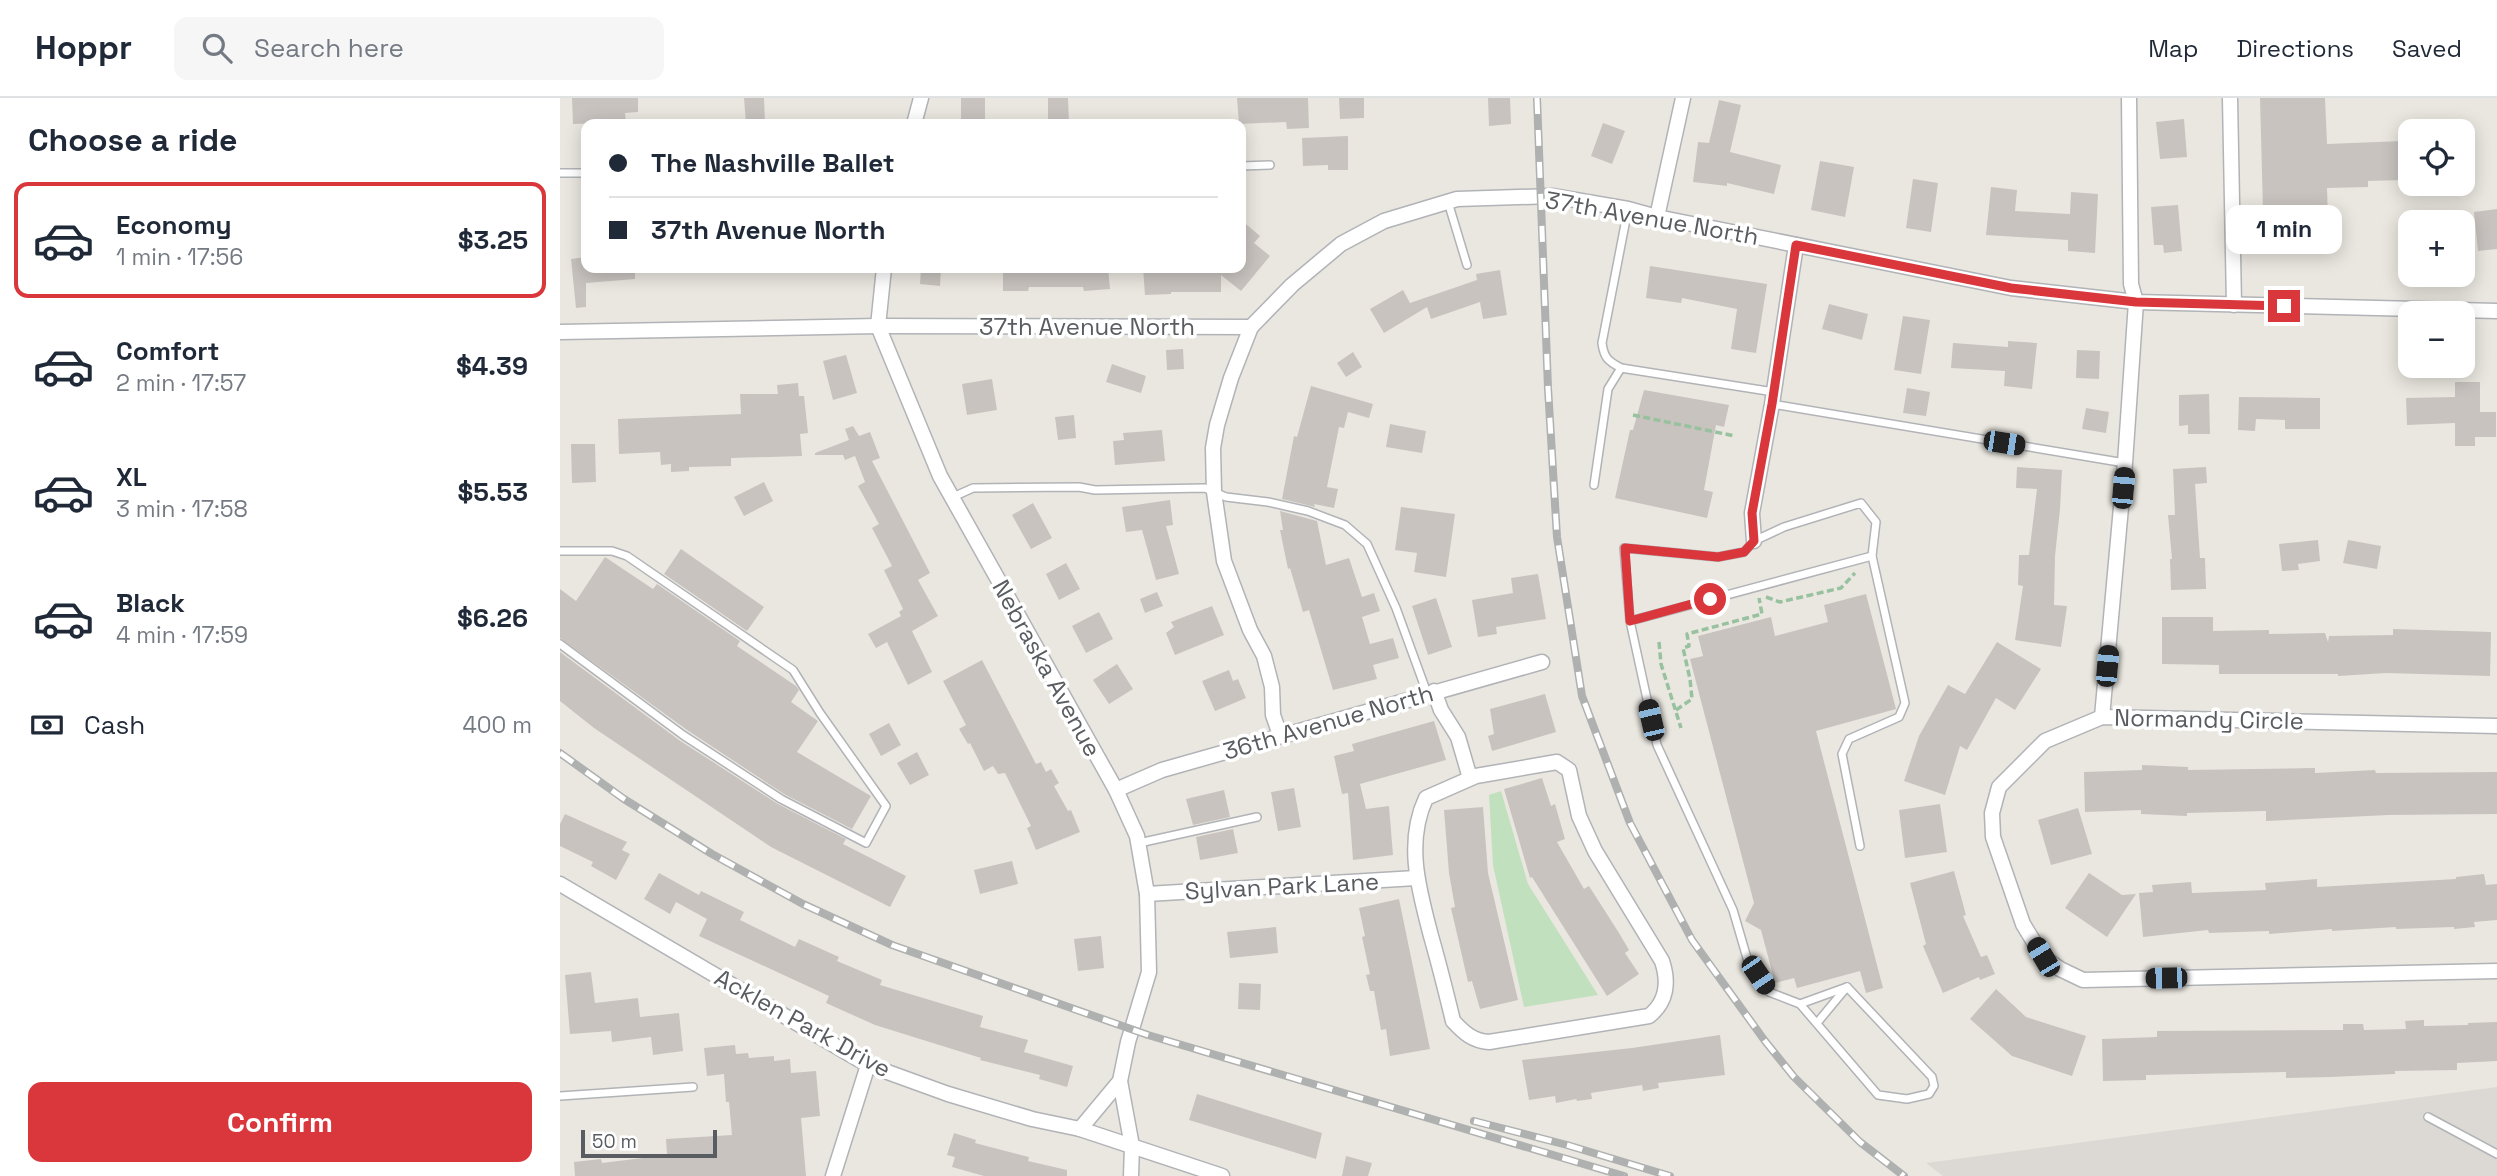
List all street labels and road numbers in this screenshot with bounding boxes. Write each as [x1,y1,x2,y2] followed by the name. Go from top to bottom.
[1543,184,1761,252] street label: 37th Avenue North
[979,311,1195,342] street label: 37th Avenue North
[986,574,1108,762] street label: Nebraska Avenue
[1219,677,1437,767] street label: 36th Avenue North
[2114,702,2304,736] street label: Normandy Circle
[1184,865,1380,907] street label: Sylvan Park Lane
[709,962,897,1084] street label: Acklen Park Drive

